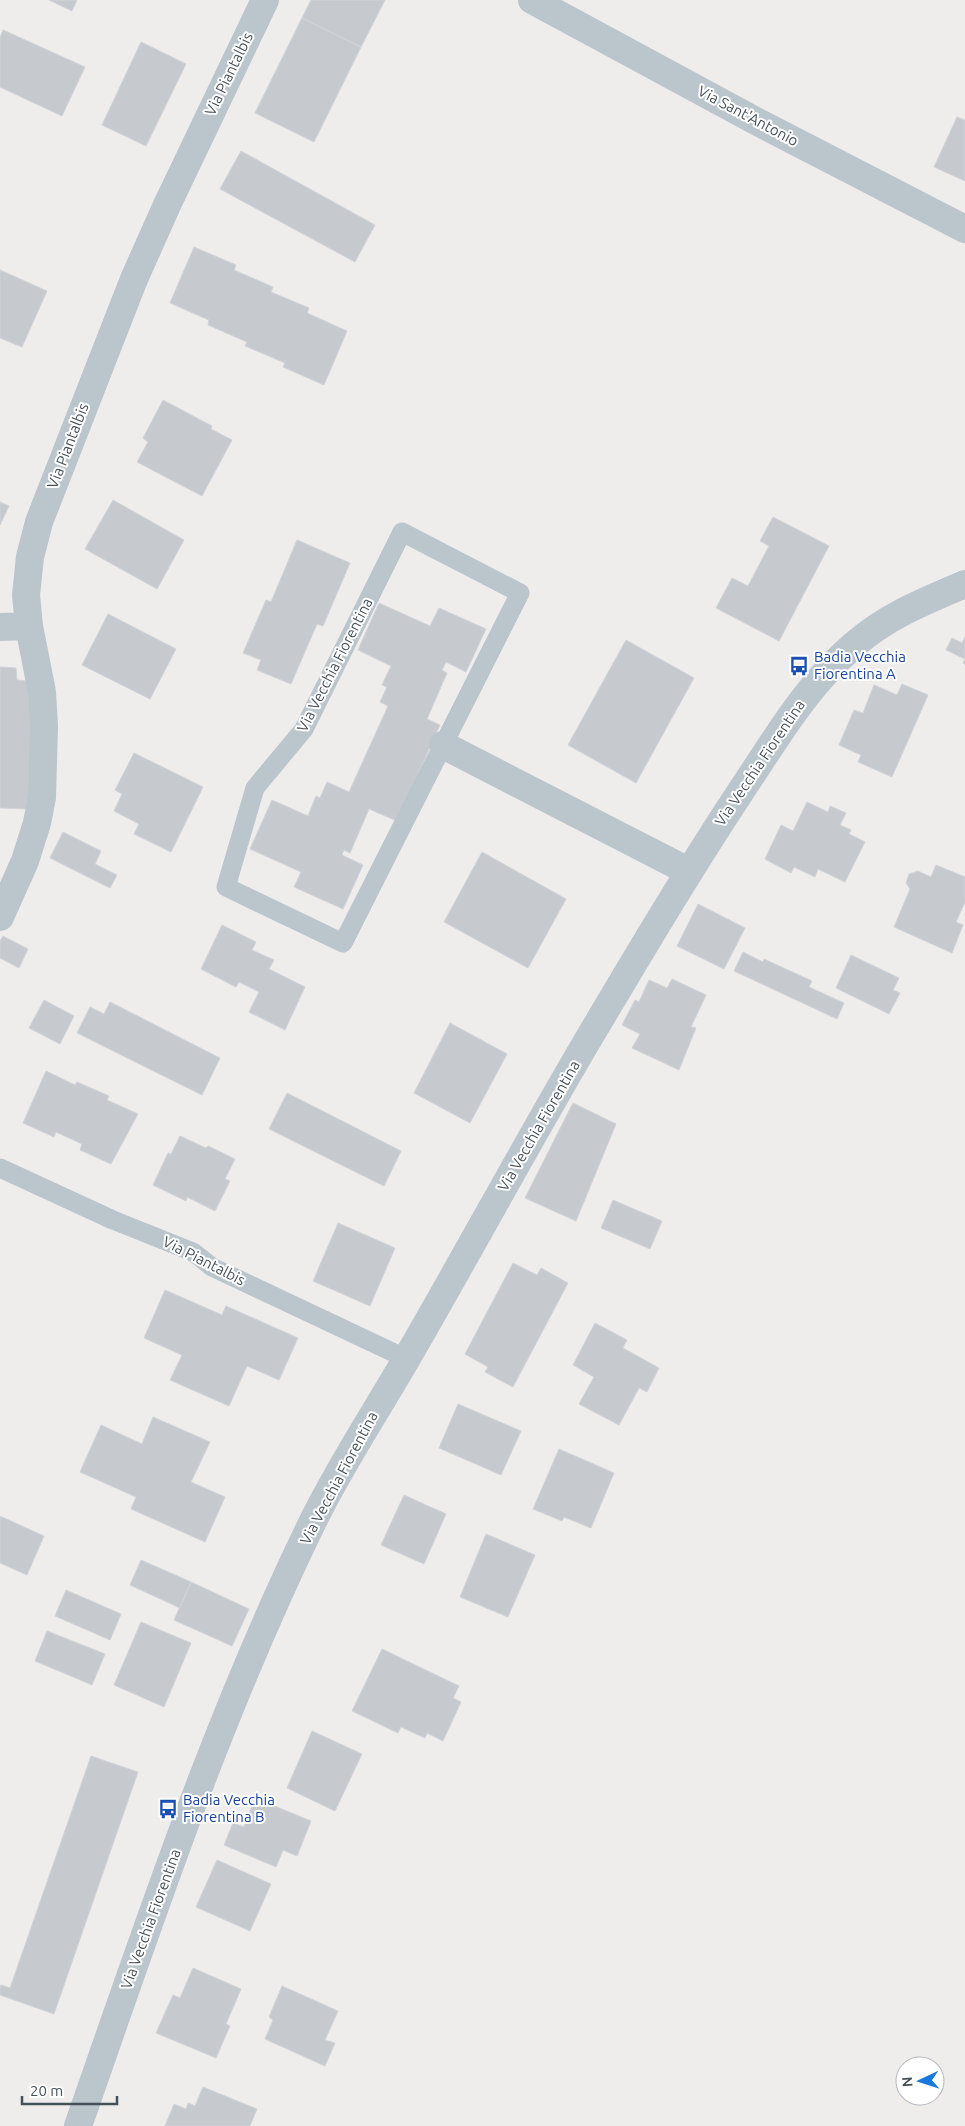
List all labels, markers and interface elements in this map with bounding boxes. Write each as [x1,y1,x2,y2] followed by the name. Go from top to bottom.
[201,30,256,118] street label: Via Piantalbis
[695,82,801,149] street label: Via Sant'Antonio
[43,401,92,491] street label: Via Piantalbis
[293,595,376,735] street label: Via Vecchia Fiorentina
[814,648,906,682] place label: Badia Vecchia Fiorentina A
[788,655,810,677] bus stop icon: Badia Vecchia Fiorentina A
[711,697,808,829] street label: Via Vecchia Fiorentina
[494,1057,583,1194] street label: Via Vecchia Fiorentina
[160,1233,248,1289] street label: Via Piantalbis
[296,1408,381,1547] street label: Via Vecchia Fiorentina
[183,1791,275,1825] place label: Badia Vecchia Fiorentina B
[157,1798,179,1820] bus stop icon: Badia Vecchia Fiorentina B
[117,1846,184,1991] street label: Via Vecchia Fiorentina
[895,2056,945,2106] north arrow
[22,2074,118,2106] scale bar
[899,2076,915,2088] text: N
[30,2082,63,2099] text: 20 m

